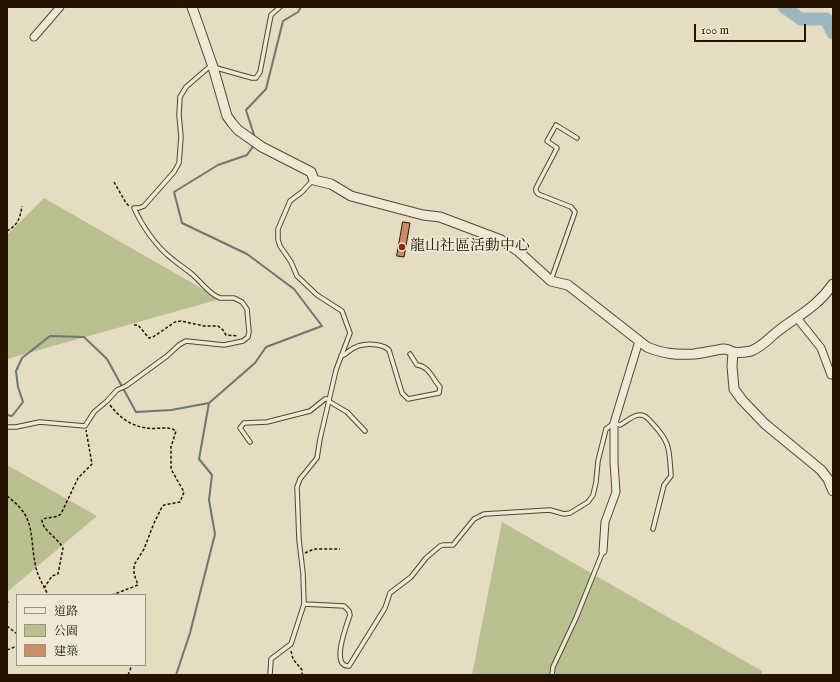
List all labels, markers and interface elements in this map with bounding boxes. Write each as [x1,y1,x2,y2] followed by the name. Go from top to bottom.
[696,16,808,42] scale bar
[701,23,729,38] text: 100 m
[410,238,530,256] place label: 龍山社區活動中心
[397,242,407,252] marker: 龍山社區活動中心
[16,594,146,666] legend
[54,604,78,619] text: 道路
[54,624,78,639] text: 公園
[54,644,78,659] text: 建築

